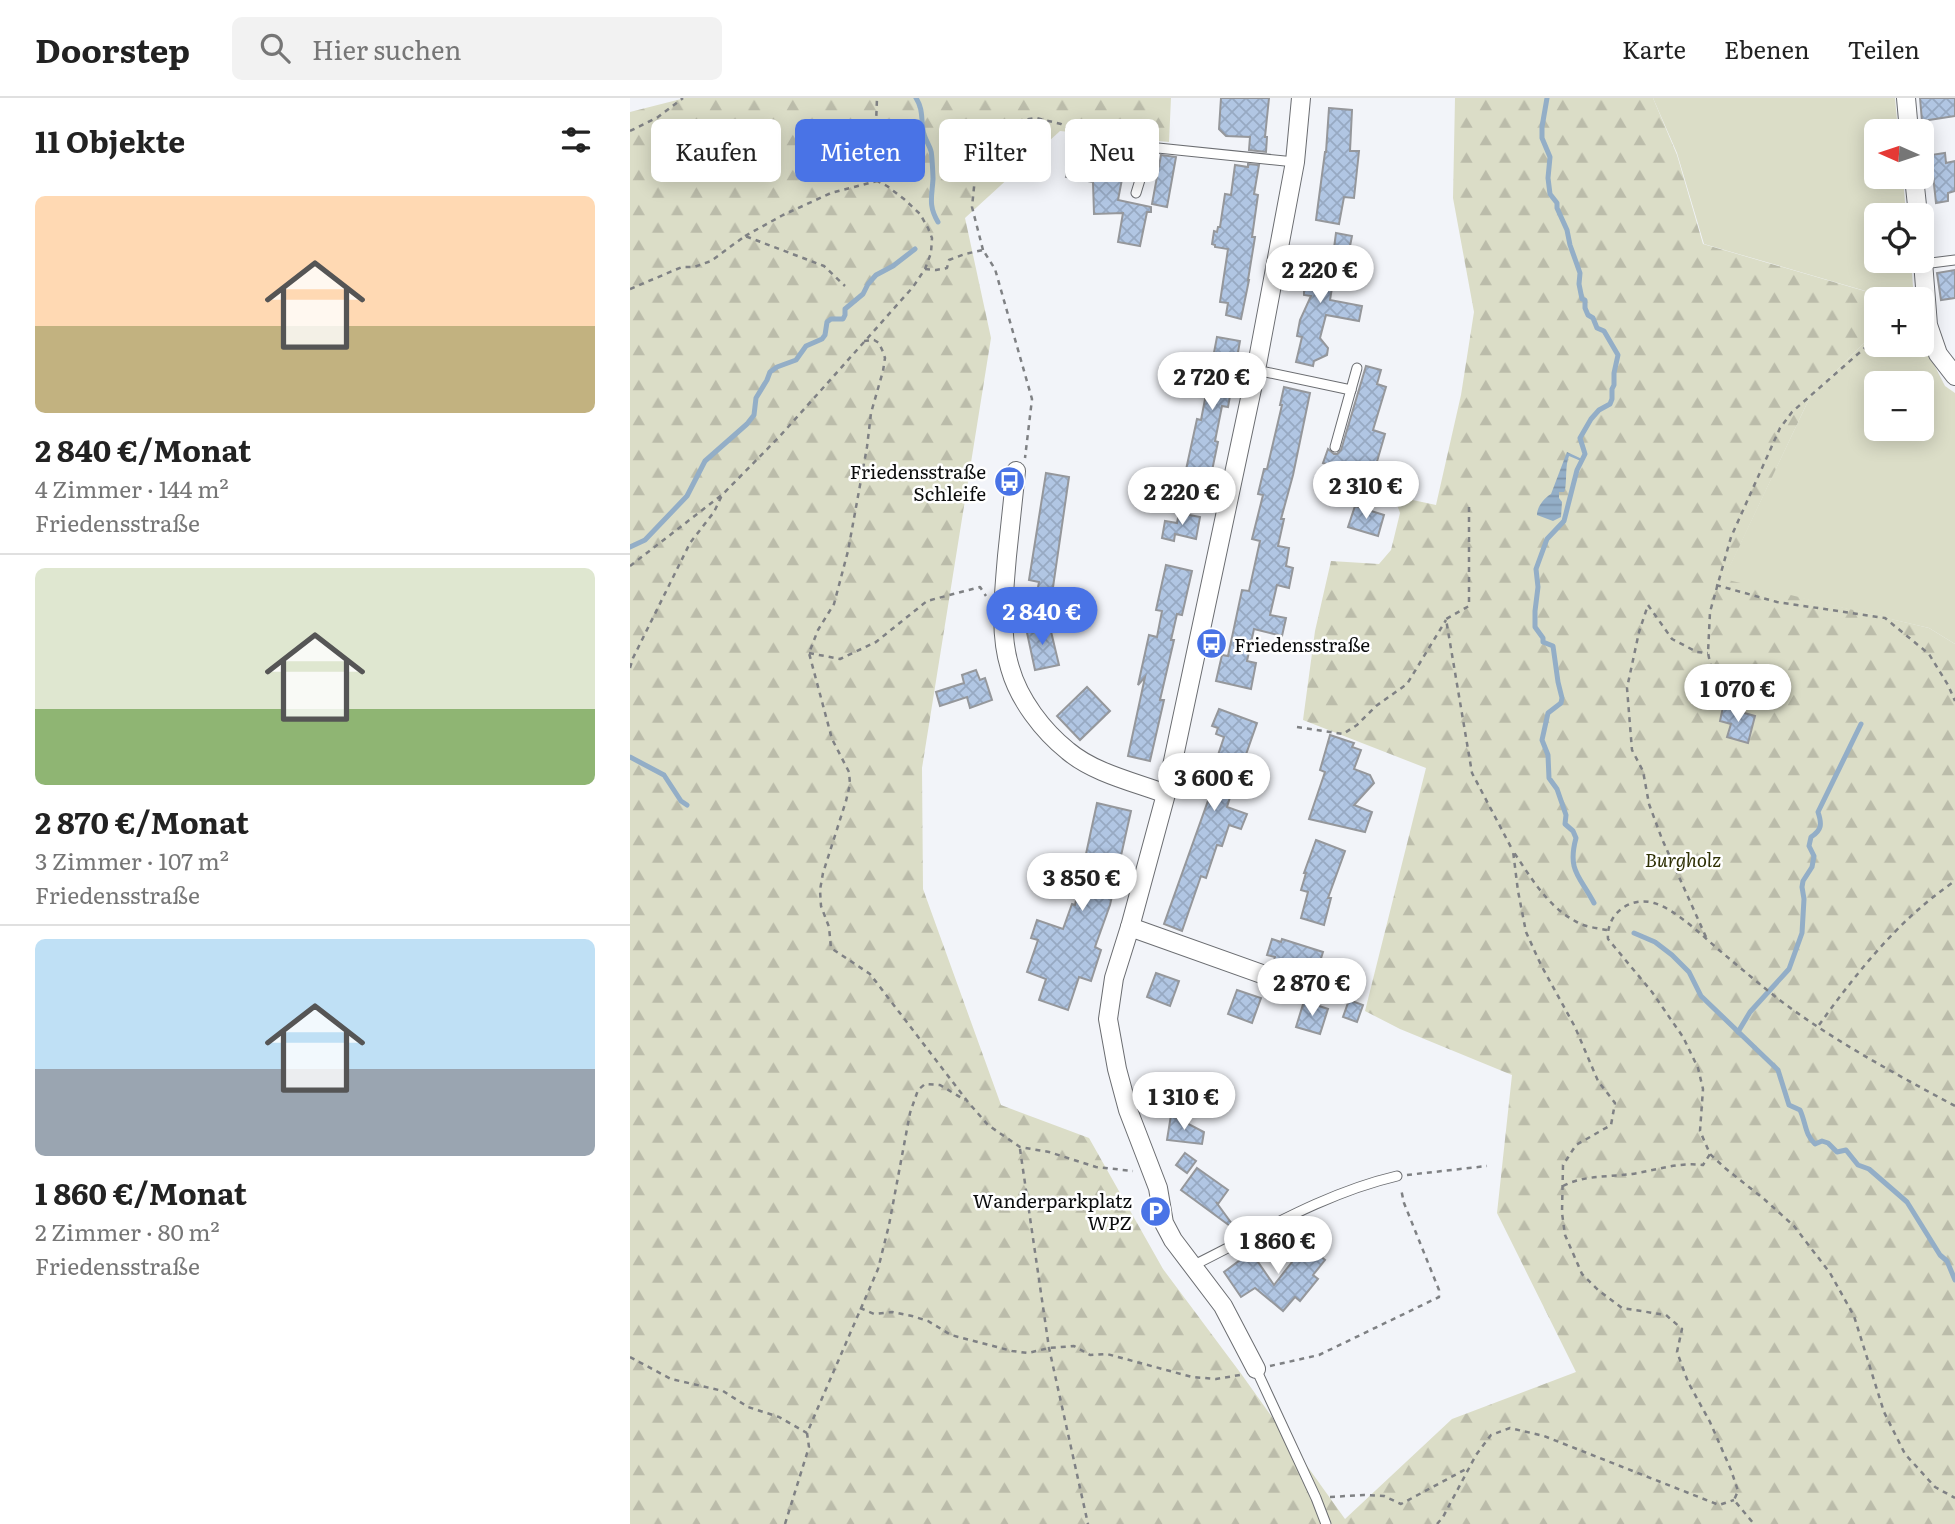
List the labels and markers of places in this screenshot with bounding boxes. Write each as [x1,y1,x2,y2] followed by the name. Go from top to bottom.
[1255,246,1385,305] pin: 2 220 €
[1147,352,1277,412] pin: 2 720 €
[850,457,986,507] place label: Friedensstraße Schleife
[1301,462,1431,521] pin: 2 310 €
[992,465,1026,499] bus stop icon: Friedensstraße Schleife
[1117,468,1247,527] pin: 2 220 €
[977,588,1107,647] pin: 2 840 €
[1194,627,1228,661] bus stop icon: Friedensstraße
[1234,630,1370,658] place label: Friedensstraße
[1673,664,1803,724] pin: 1 070 €
[1149,754,1279,813] pin: 3 600 €
[1017,854,1147,913] pin: 3 850 €
[1247,958,1377,1018] pin: 2 870 €
[1119,1072,1249,1132] pin: 1 310 €
[973,1186,1132,1236] place label: Wanderparkplatz WPZ
[1138,1194,1172,1228] parking icon: Wanderparkplatz WPZ
[1213,1216,1343,1276] pin: 1 860 €

